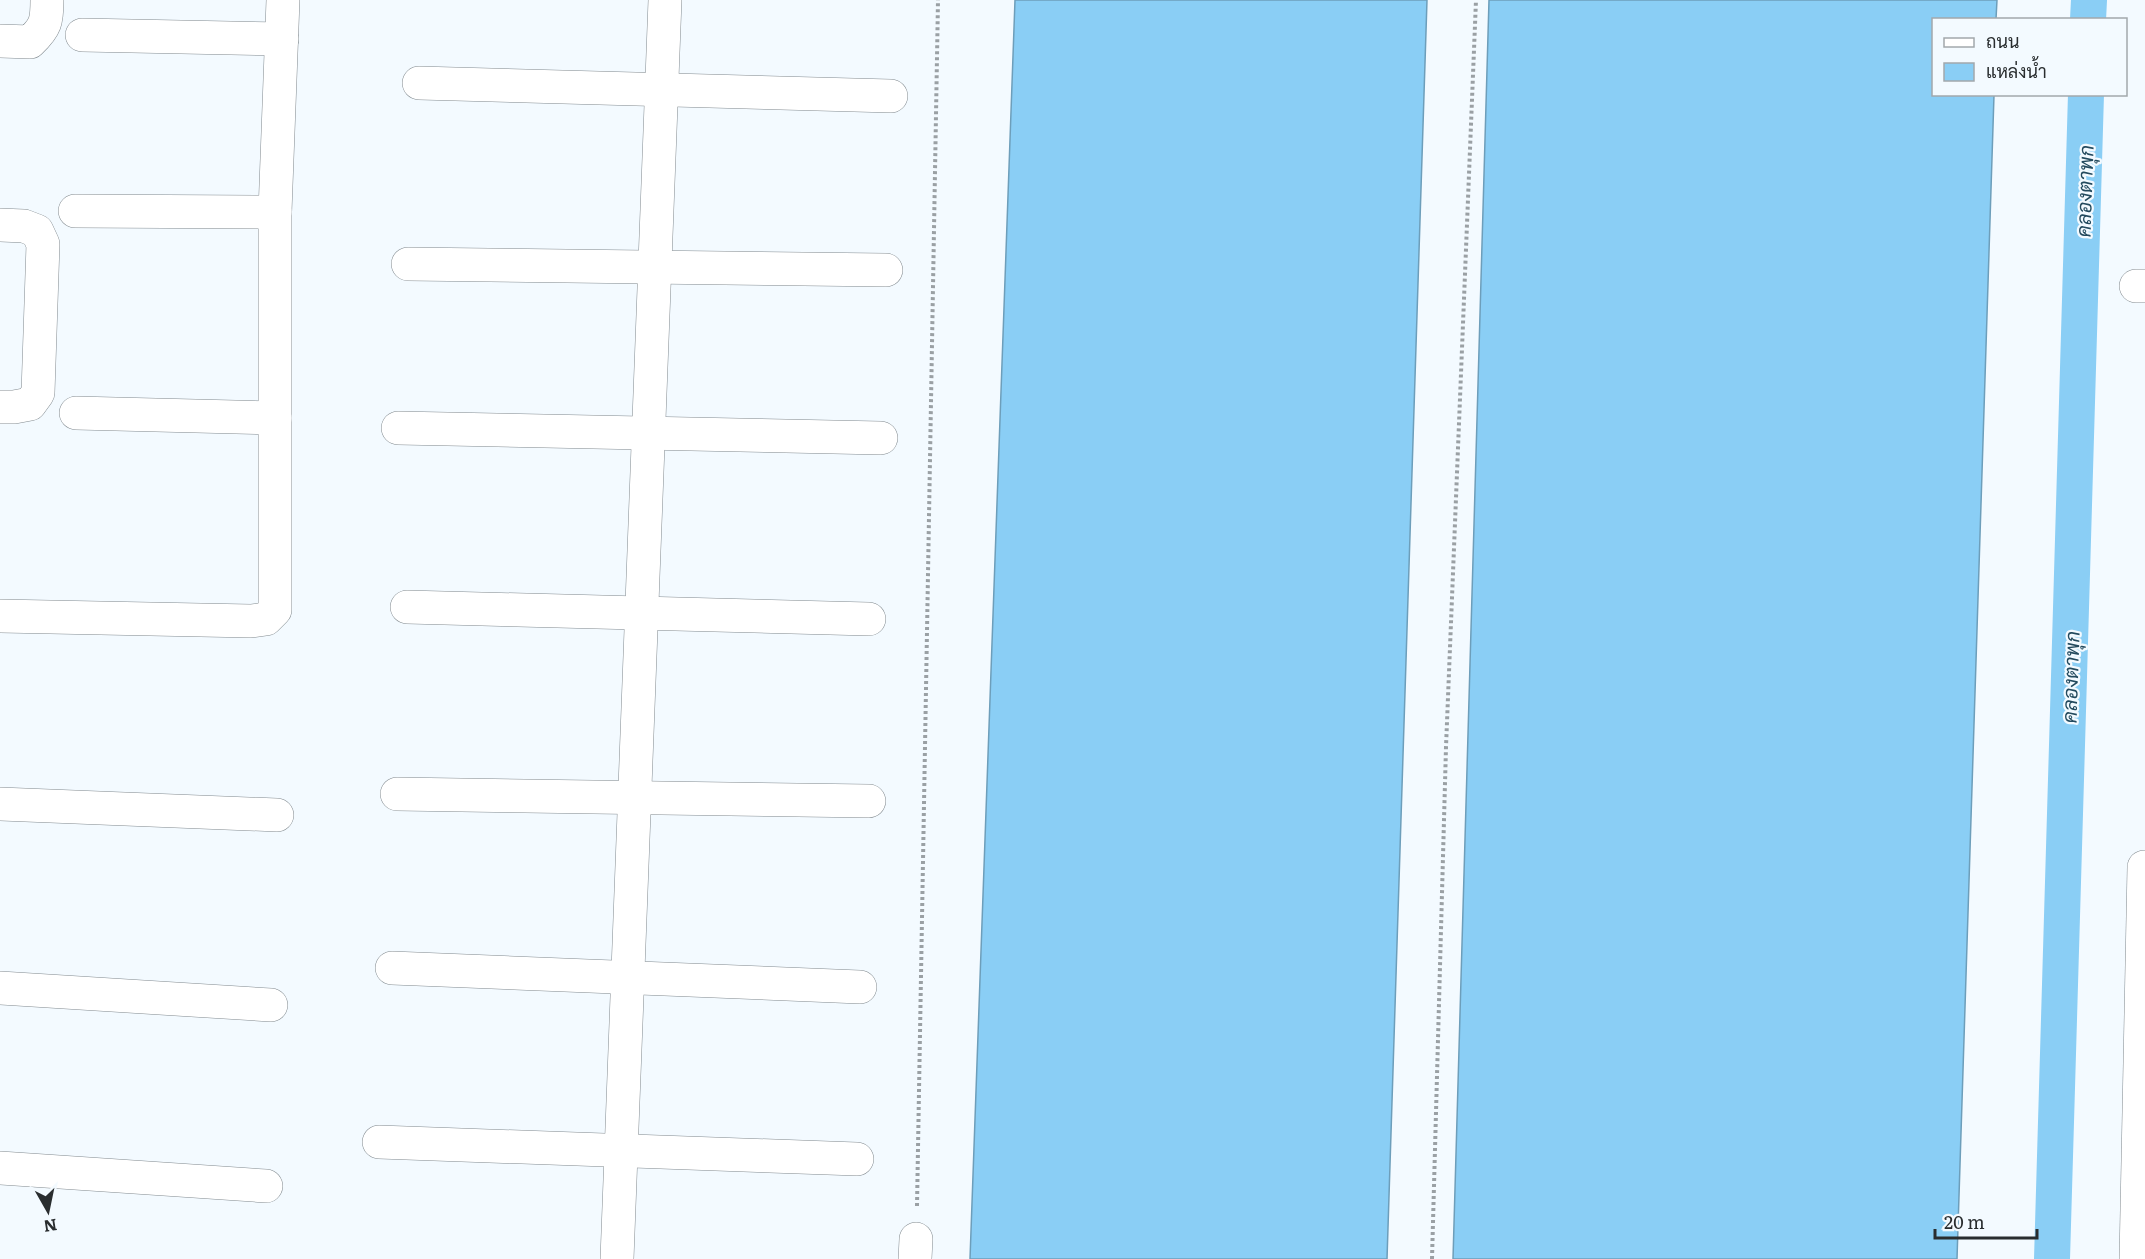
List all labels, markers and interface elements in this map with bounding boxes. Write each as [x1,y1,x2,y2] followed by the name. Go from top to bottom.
[1932,18,2127,96] legend
[1986,27,2019,54] text: ถนน
[1986,56,2047,84] text: แหล่งน้ำ
[2066,144,2101,238] water label: คลองตาพุก
[2052,630,2087,724] water label: คลองตาพุก
[18,1181,78,1241] north arrow
[1935,1202,2037,1240] scale bar
[1944,1208,1985,1235] text: 20 m
[42,1214,59,1240] text: N

